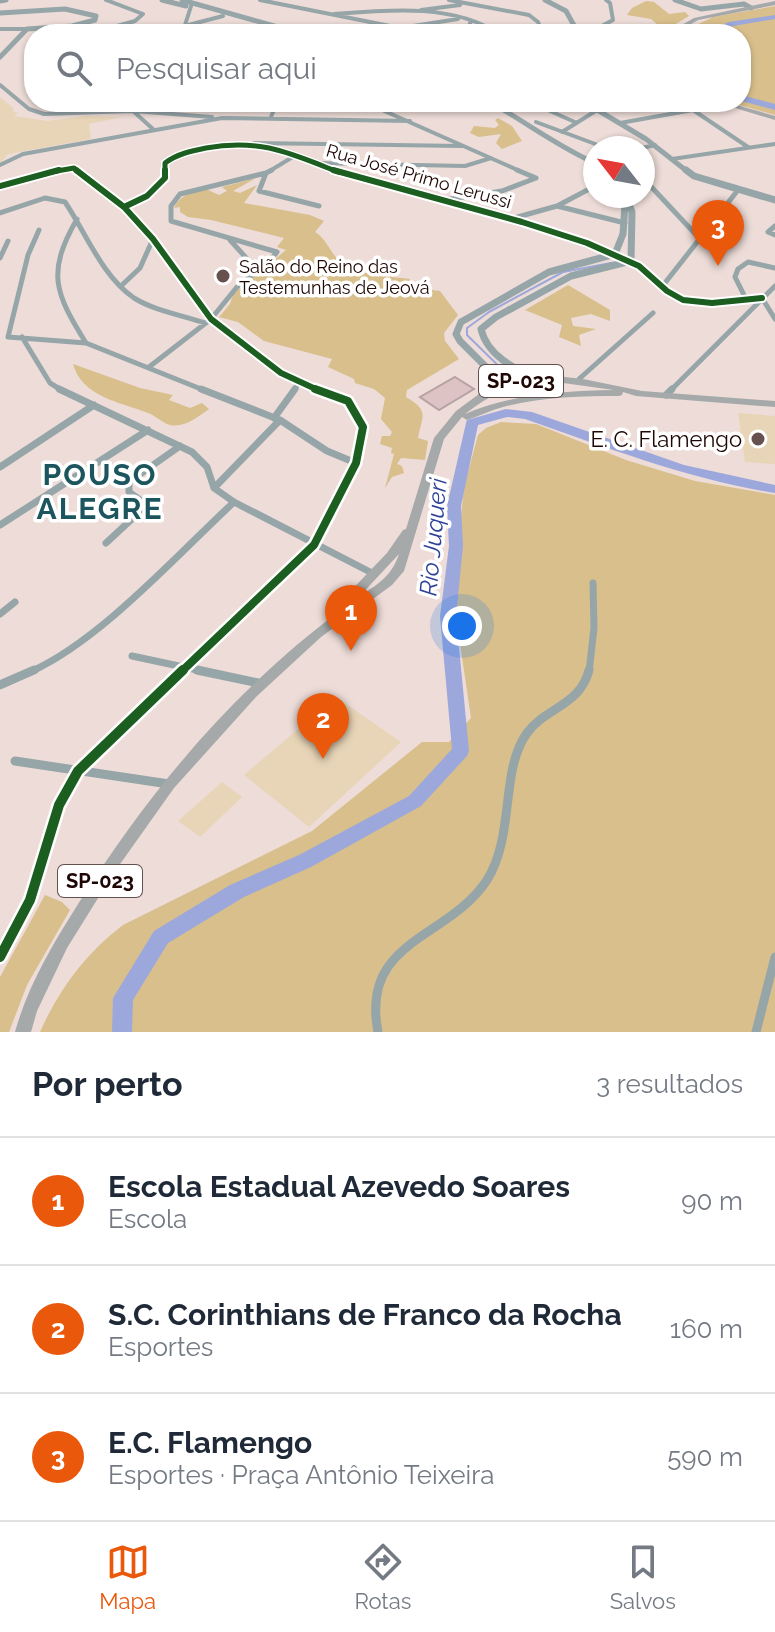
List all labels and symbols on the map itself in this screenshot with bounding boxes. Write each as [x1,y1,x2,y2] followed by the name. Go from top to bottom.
[583,136,655,208] north arrow
[324,139,514,213] street label: Rua José Primo Lerussi
[692,200,744,266] pin: 3
[239,256,429,298] place label: Salão do Reino das Testemunhas de Jeová
[214,267,232,285] marker: Salão do Reino das Testemunhas de Jeová
[479,365,563,397] road number: SP-023
[590,426,742,452] place label: E. C. Flamengo
[749,430,767,448] marker: E. C. Flamengo
[36,457,164,526] district label: POUSO ALEGRE
[413,476,453,597] water label: Rio Juqueri
[325,585,377,651] pin: 1
[442,606,482,646] your location
[297,693,349,759] pin: 2
[58,865,142,897] road number: SP-023

